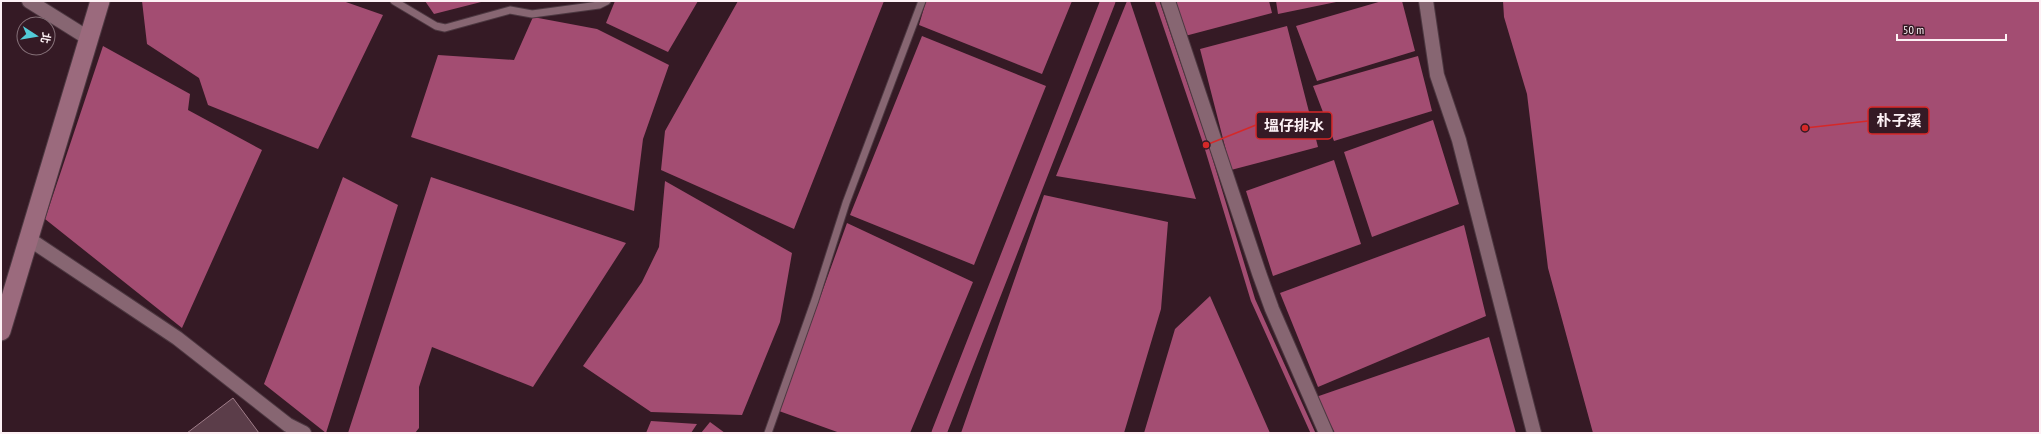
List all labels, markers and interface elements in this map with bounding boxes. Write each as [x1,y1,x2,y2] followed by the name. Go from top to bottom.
[16,16,56,56] north arrow
[1897,16,2006,42] scale bar
[1903,22,1924,37] text: 50 m
[38,31,54,45] text: 北
[1868,107,1929,134] callout: 朴子溪
[1876,111,1922,130] text: 朴子溪
[1256,112,1332,139] callout: 塭仔排水
[1264,116,1324,135] text: 塭仔排水

